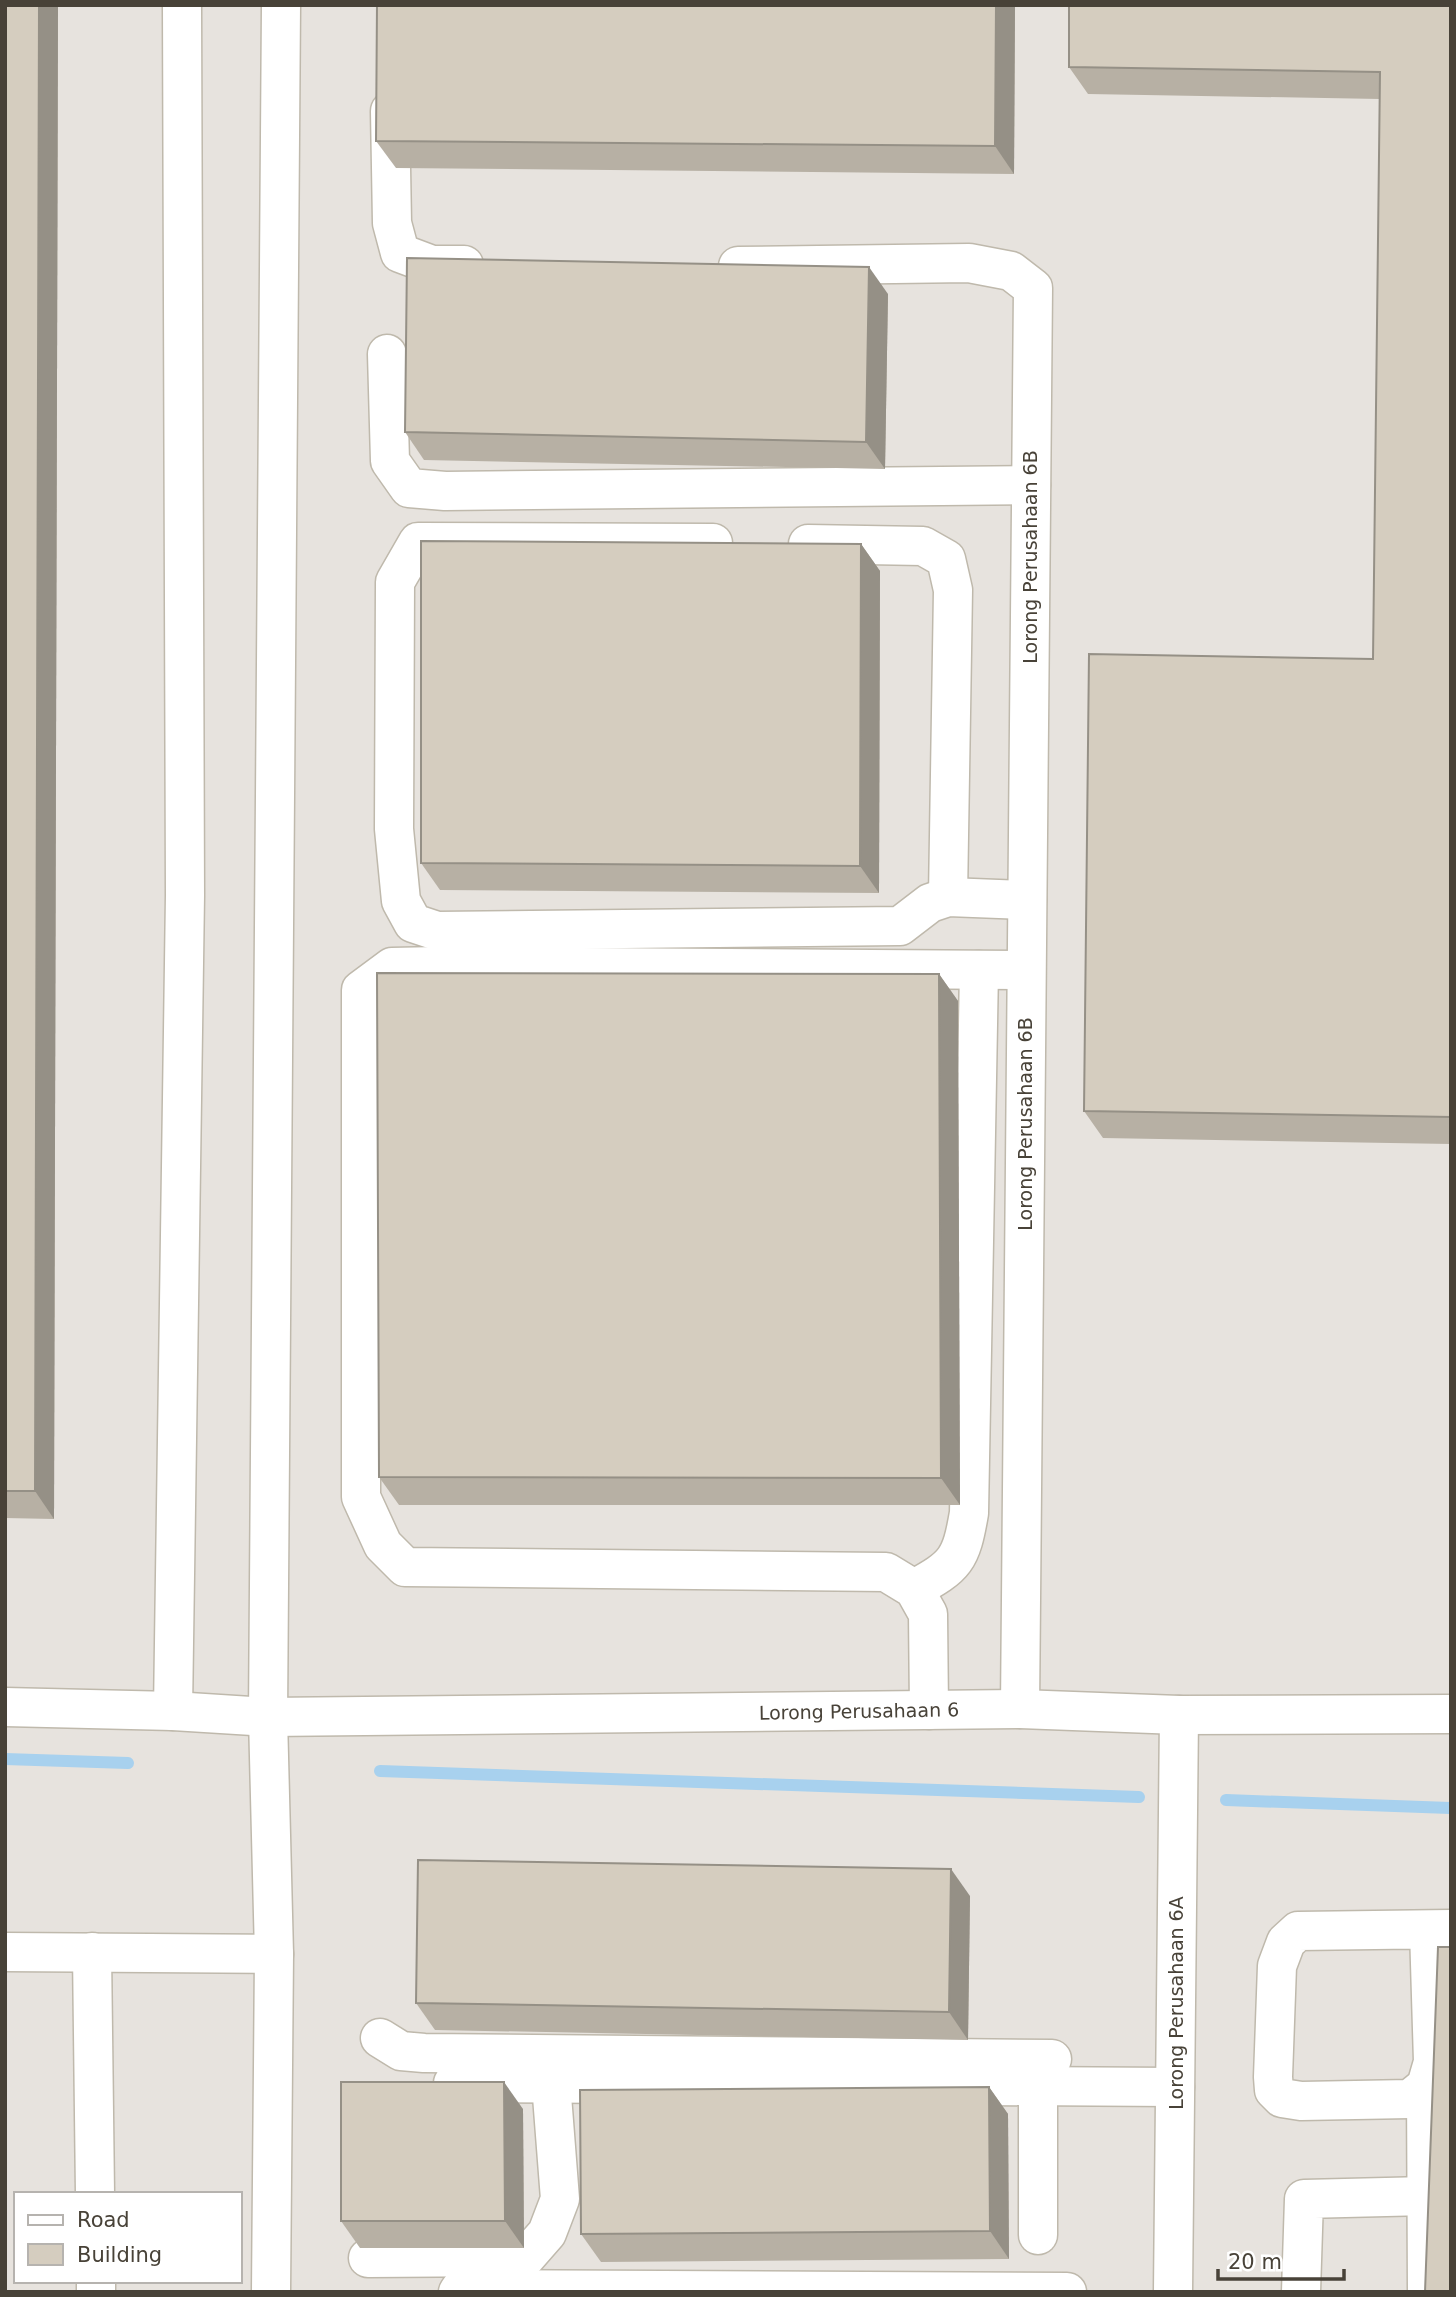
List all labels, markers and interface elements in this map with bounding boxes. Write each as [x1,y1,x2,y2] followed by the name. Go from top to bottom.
[1019,450,1041,664] street label: Lorong Perusahaan 6B
[1014,1017,1036,1231] street label: Lorong Perusahaan 6B
[759,1698,959,1724] street label: Lorong Perusahaan 6
[1165,1896,1187,2110] street label: Lorong Perusahaan 6A
[14,2192,242,2283] legend
[77,2208,130,2232] text: Road
[1218,2238,1344,2282] scale bar
[77,2243,162,2267] text: Building
[1228,2250,1282,2274] text: 20 m

